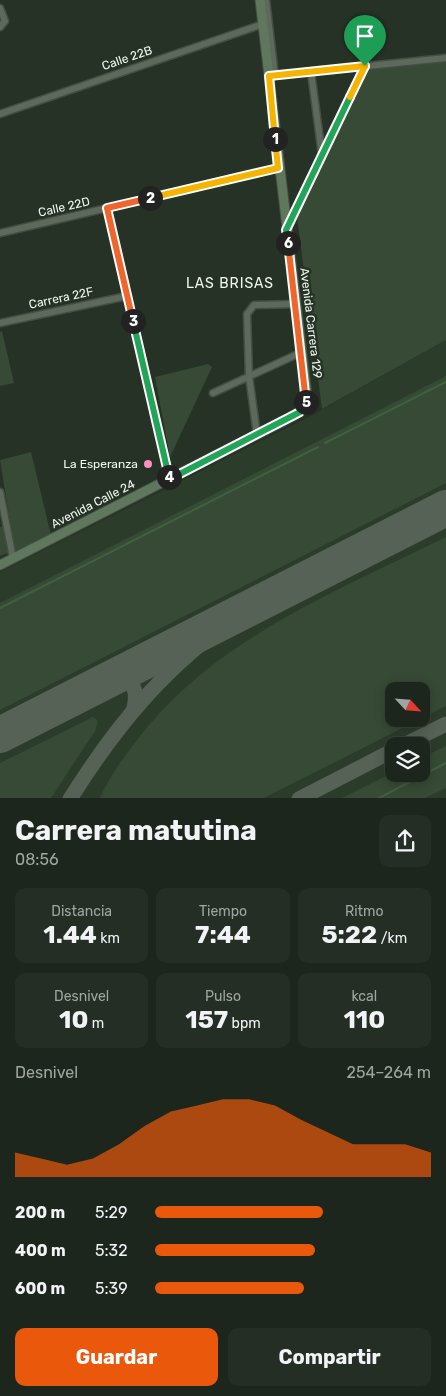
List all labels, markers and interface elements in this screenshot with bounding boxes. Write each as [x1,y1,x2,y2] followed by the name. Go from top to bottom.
[344,15,386,66] pin
[351,22,379,50] icon: arrive
[100,43,154,73] street label: Calle 22B
[262,126,288,152] pin: 1
[272,131,279,148] text: 1
[138,186,162,210] pin: 2
[146,190,155,207] text: 2
[37,194,91,220] street label: Calle 22D
[276,230,300,256] pin: 6
[284,235,293,252] text: 6
[297,267,325,379] street label: Avenida Carrera 129
[186,275,274,292] district label: LAS BRISAS
[28,284,94,312] street label: Carrera 22F
[120,308,146,334] pin: 3
[129,313,138,330] text: 3
[294,390,318,414] pin: 5
[302,394,311,411] text: 5
[63,457,138,471] place label: La Esperanza
[142,458,154,470] marker: La Esperanza
[156,464,182,490] pin: 4
[165,469,174,486] text: 4
[49,477,138,531] street label: Avenida Calle 24
[385,682,430,728] north arrow
[385,682,430,782] map controls
[385,737,430,782] button: layers
[15,814,257,847] text: Carrera matutina
[379,815,431,867] button: share
[15,850,59,869] text: 08:56
[51,903,112,920] text: Distancia
[199,903,247,920] text: Tiempo
[345,903,384,920] text: Ritmo
[43,920,97,949] text: 1.44
[195,920,251,949] text: 7:44
[321,920,377,949] text: 5:22
[97,930,120,947] text: km
[377,930,407,947] text: /km
[54,988,109,1005] text: Desnivel
[205,988,241,1005] text: Pulso
[351,988,377,1005] text: kcal
[59,1005,88,1034] text: 10
[185,1005,228,1034] text: 157
[343,1005,385,1034] text: 110
[88,1015,104,1032] text: m
[228,1015,261,1032] text: bpm
[15,1063,78,1082] text: Desnivel
[346,1063,431,1082] text: 254–264 m
[15,1203,65,1222] text: 200 m
[95,1203,127,1222] text: 5:29
[15,1241,66,1260] text: 400 m
[95,1241,128,1260] text: 5:32
[15,1279,65,1298] text: 600 m
[95,1279,128,1298] text: 5:39
[15,1328,218,1386] button: Guardar
[228,1328,431,1386] button: Compartir

